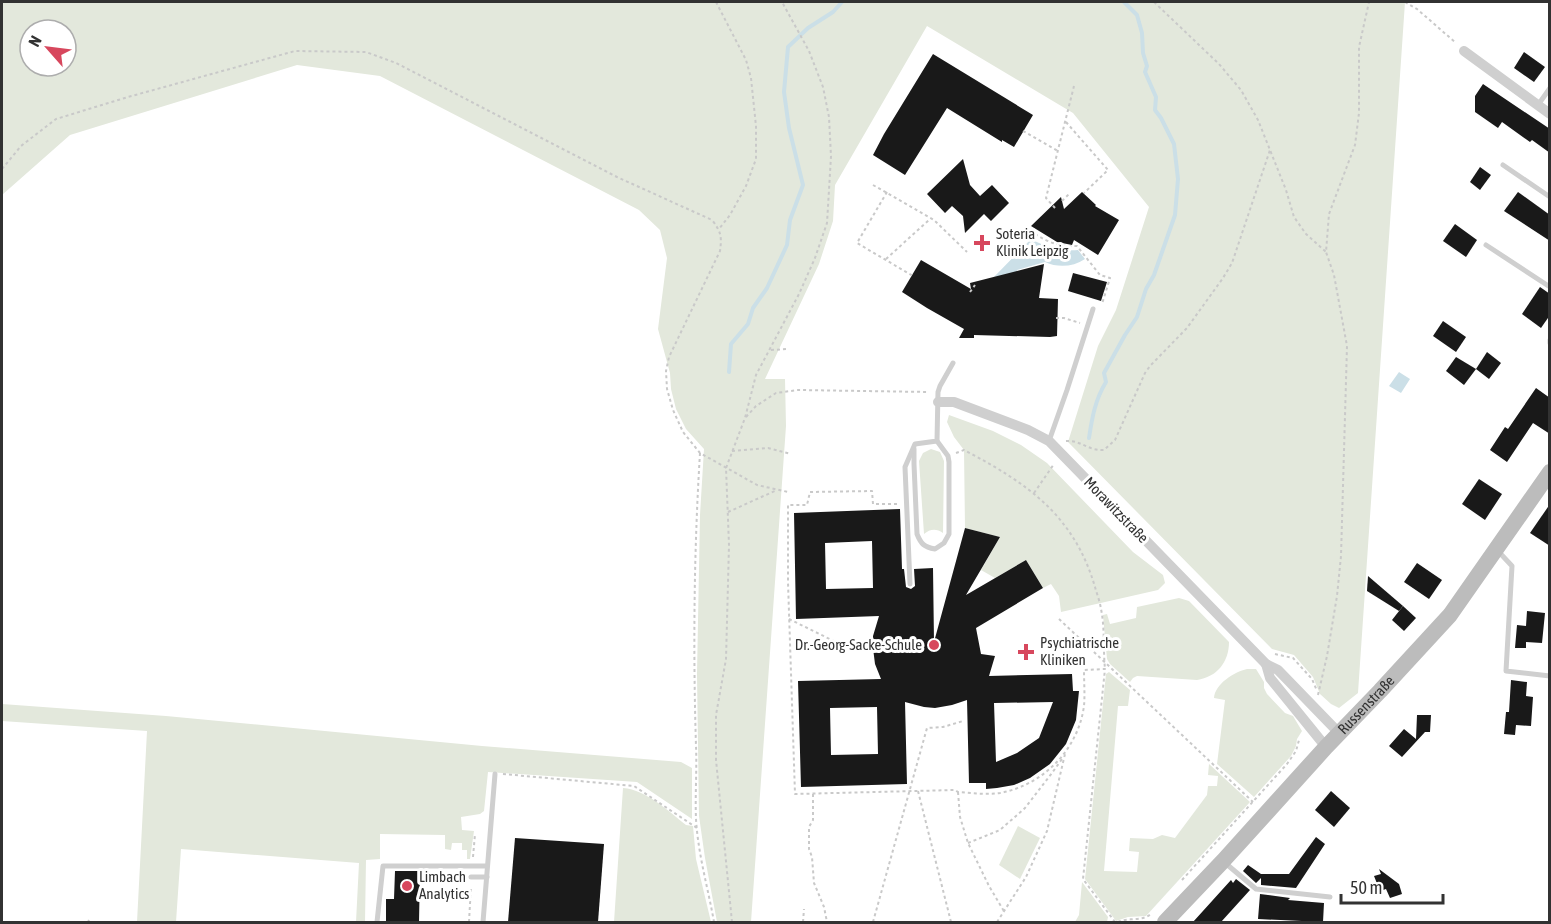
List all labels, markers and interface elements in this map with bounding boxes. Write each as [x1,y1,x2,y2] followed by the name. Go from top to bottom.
[18,18,78,78] north arrow
[25,33,45,49] text: N
[996,225,1069,259] place label: Soteria Klinik Leipzig
[973,234,991,252] marker: Soteria Klinik Leipzig
[1081,473,1152,546] street label: Morawitzstraße
[1040,634,1119,668] place label: Psychiatrische Kliniken
[795,636,922,653] place label: Dr.-Georg-Sacke-Schule
[927,638,941,652] marker: Dr.-Georg-Sacke-Schule
[1017,643,1035,661] marker: Psychiatrische Kliniken
[1334,672,1398,737] street label: Russenstraße
[1341,867,1443,905] scale bar
[419,868,469,902] place label: Limbach Analytics
[1350,877,1382,898] text: 50 m
[400,879,414,893] marker: Limbach Analytics

